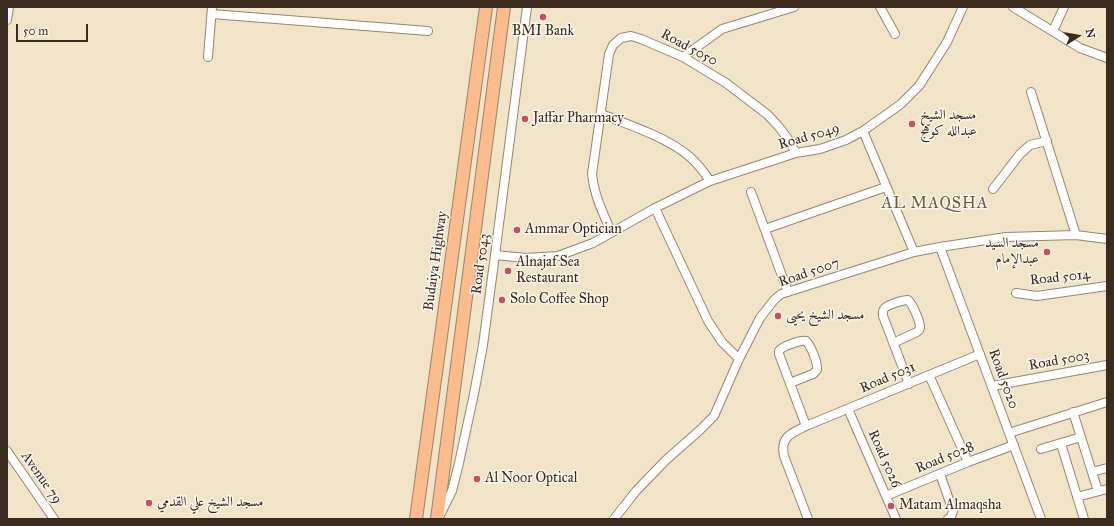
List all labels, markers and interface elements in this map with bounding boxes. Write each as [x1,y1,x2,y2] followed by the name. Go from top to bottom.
[538,12,548,22] marker: BMI Bank
[18,16,90,42] scale bar
[1058,16,1098,56] north arrow
[23,24,48,38] text: 50 m
[512,24,574,40] place label: BMI Bank
[658,26,720,70] street label: Road 5050
[1083,27,1098,39] text: N
[920,108,977,140] place label: مسجد الشيخ عبدالله كوهج
[533,111,624,127] place label: Jaffar Pharmacy
[520,114,530,124] marker: Jaffar Pharmacy
[907,119,917,129] marker: مسجد الشيخ عبدالله كوهج
[776,120,842,154] street label: Road 5049
[881,194,989,214] district label: AL MAQSHA
[421,210,451,312] street label: Budaiya Highway
[525,222,622,238] place label: Ammar Optician
[512,225,522,235] marker: Ammar Optician
[468,233,494,295] street label: Road 5043
[985,236,1039,268] place label: مسجد السيد عبدالإمام
[1042,247,1052,257] marker: مسجد السيد عبدالإمام
[516,255,580,288] place label: Alnajaf Sea Restaurant
[776,255,842,291] street label: Road 5007
[503,266,513,276] marker: Alnajaf Sea Restaurant
[1029,266,1091,290] street label: Road 5014
[510,292,609,308] place label: Solo Coffee Shop
[497,295,507,305] marker: Solo Coffee Shop
[786,308,864,324] place label: مسجد الشيخ يحيى
[773,311,783,321] marker: مسجد الشيخ يحيى
[984,347,1022,411] street label: Road 5020
[1027,347,1091,375] street label: Road 5003
[858,359,918,397] street label: Road 5031
[864,427,904,491] street label: Road 5026
[913,439,977,477] street label: Road 5028
[17,449,65,507] street label: Avenue 79
[485,471,577,487] place label: Al Noor Optical
[472,474,482,484] marker: Al Noor Optical
[157,495,264,511] place label: مسجد الشيخ علي القدمي
[144,498,154,508] marker: مسجد الشيخ علي القدمي
[899,498,1001,514] place label: Matam Almaqsha
[886,501,896,511] marker: Matam Almaqsha

